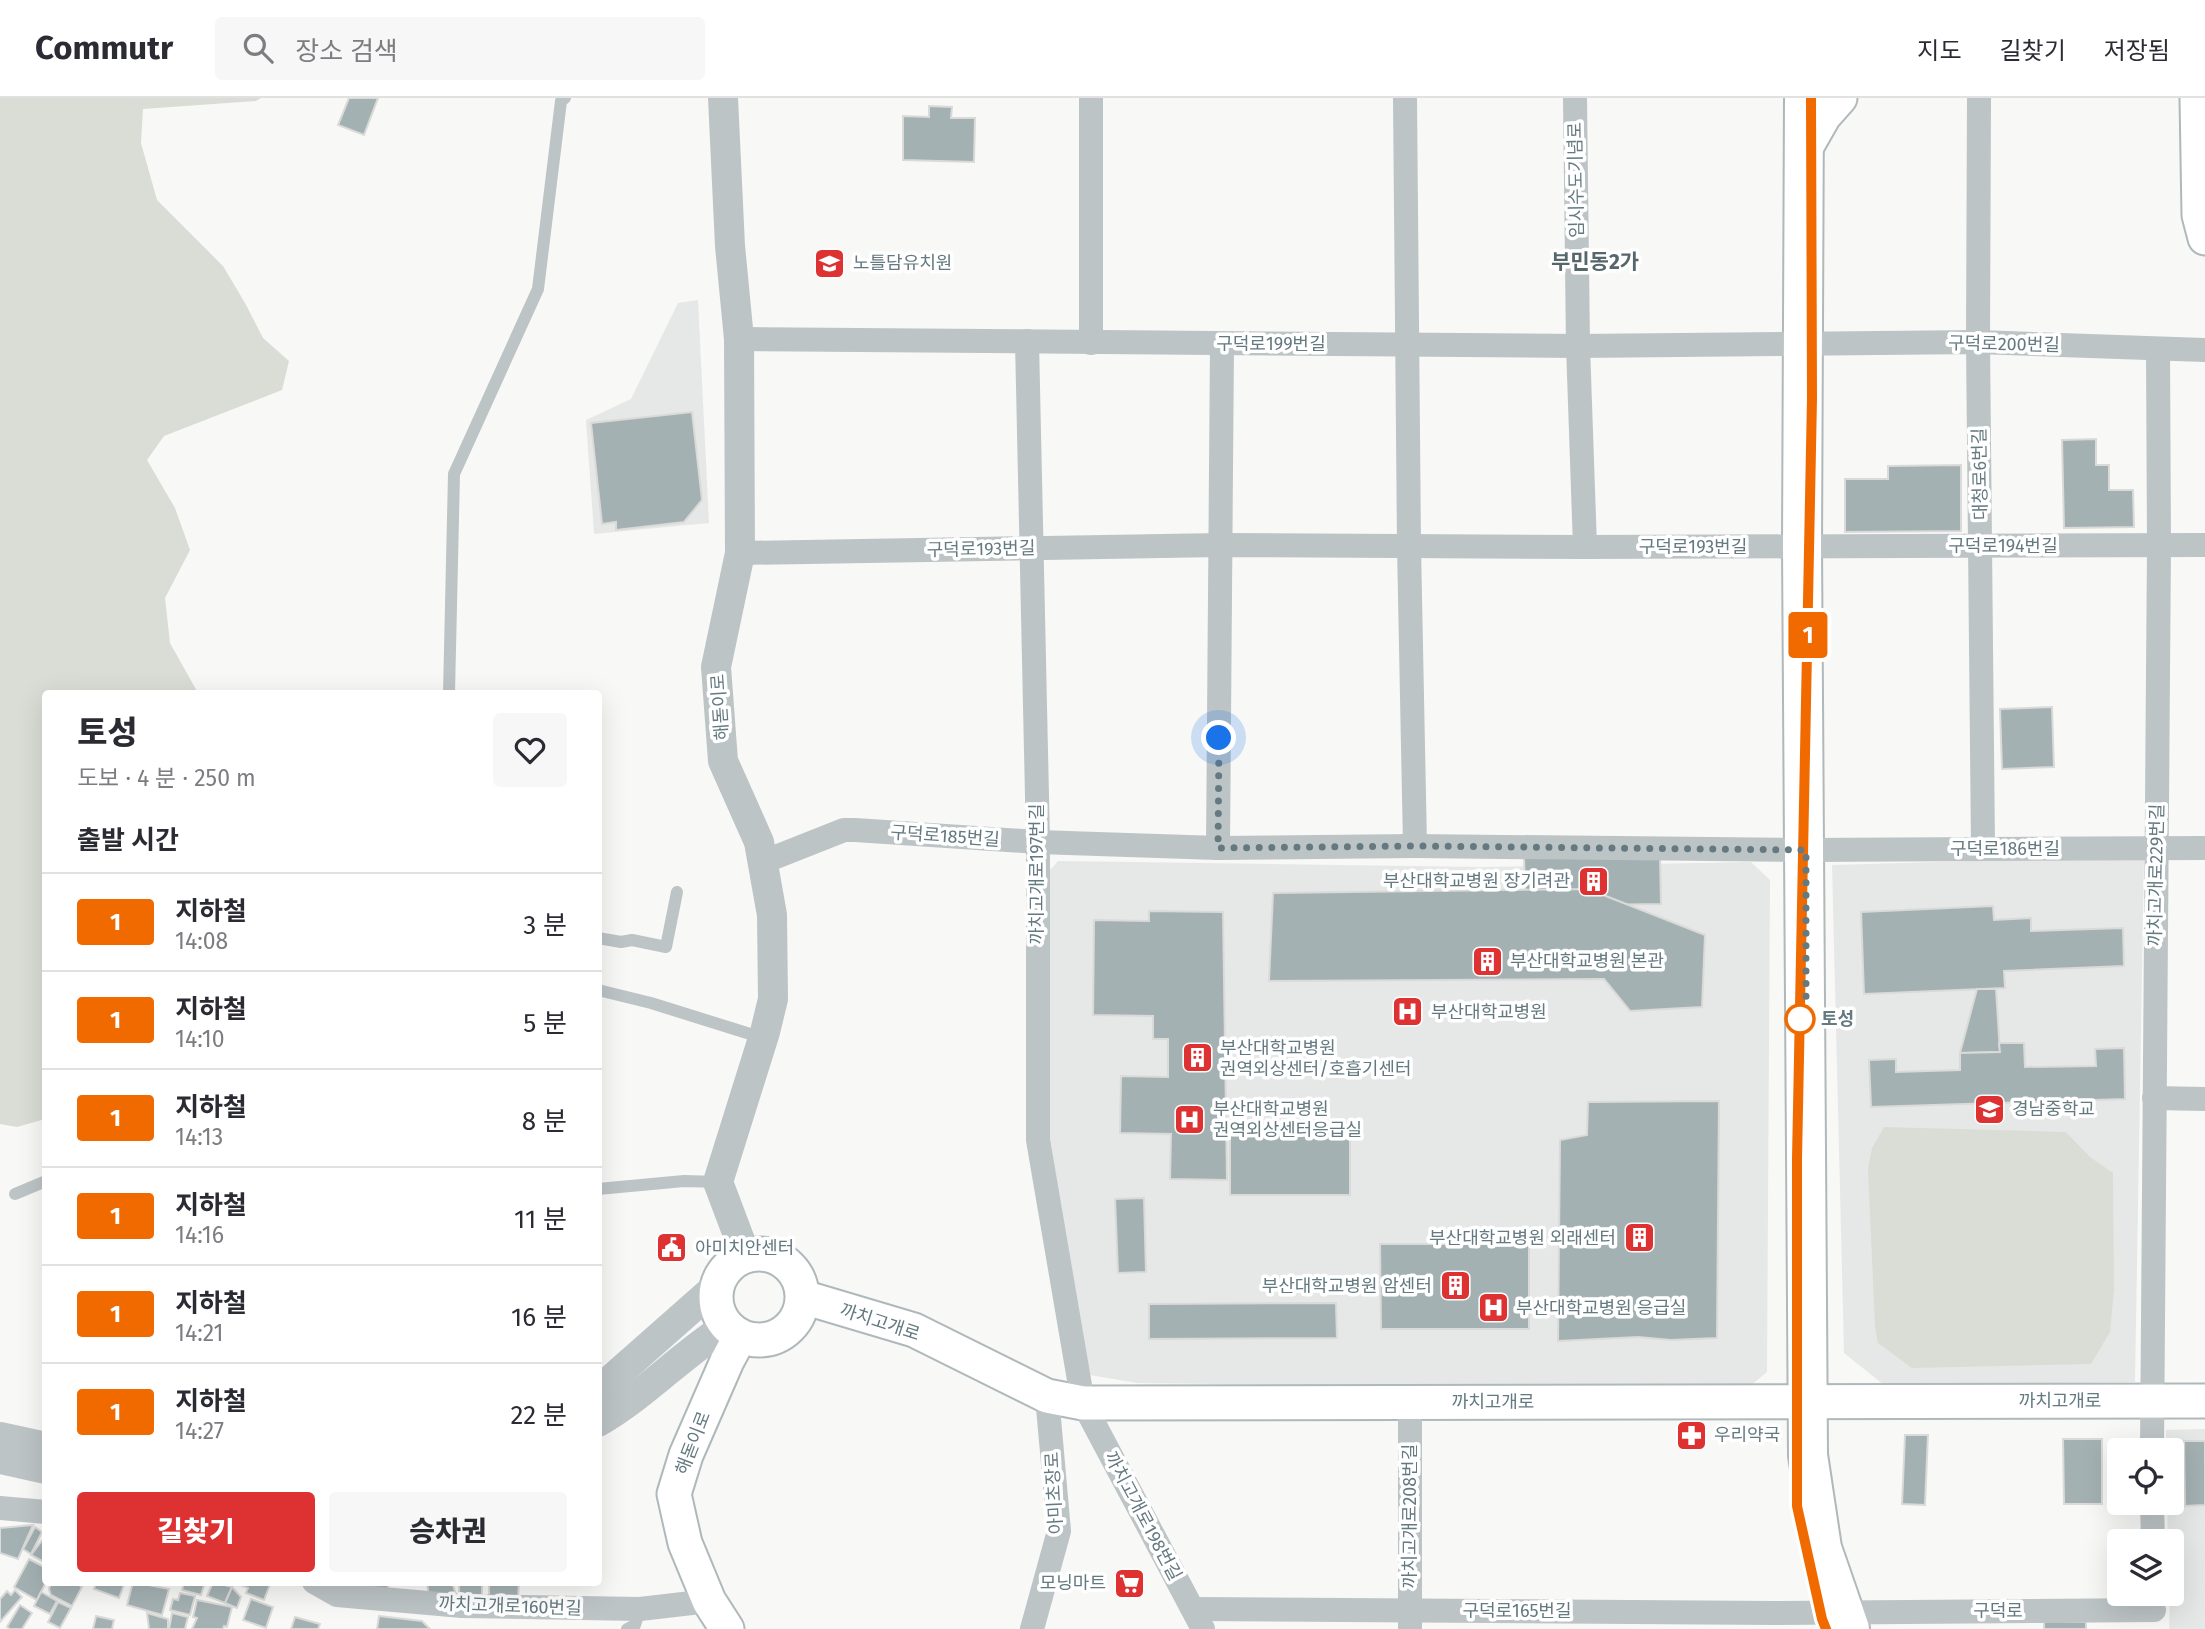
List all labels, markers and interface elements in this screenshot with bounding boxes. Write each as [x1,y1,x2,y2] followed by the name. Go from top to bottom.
[215,17,705,80] search box
[35,28,173,68] text: Commutr
[239,29,277,67] icon: search
[295,36,398,67] text: 장소 검색
[1917,37,1962,65] text: 지도
[2000,37,2066,65] text: 길찾기
[2104,37,2170,65] text: 저장됨
[1564,122,1588,238] street label: 임시수도기념로
[813,246,847,280] school or university icon: 노틀담유치원
[1551,249,1639,275] district label: 부민동2가
[853,252,952,274] place label: 노틀담유치원
[1948,332,2060,356] street label: 구덕로200번길
[1216,333,1326,355] street label: 구덕로199번길
[1968,428,1992,520] street label: 대청로6번길
[1948,535,2058,557] street label: 구덕로194번길
[1639,536,1747,558] street label: 구덕로193번길
[926,537,1036,561] street label: 구덕로193번길
[1785,612,1831,658] line badge: 1
[1802,621,1814,649] text: 1
[707,673,733,741] street label: 해돋이로
[77,713,138,753] text: 토성
[493,713,567,787] button: heart
[1201,720,1236,755] your location
[77,764,256,792] text: 도보 · 4 분 · 250 m
[2144,803,2168,947] street label: 까치고개로229번길
[1026,804,1048,944] street label: 까치고개로197번길
[890,821,1000,851] street label: 구덕로185번길
[77,825,179,856] text: 출발 시간
[1950,838,2060,860] street label: 구덕로186번길
[1576,864,1610,898] building icon: 부산대학교병원 장기려관
[1383,870,1570,892] place label: 부산대학교병원 장기려관
[175,896,247,927] text: 지하철
[110,908,121,936] text: 1
[523,910,567,941] text: 3 분
[175,927,228,955] text: 14:08
[1470,944,1504,978] building icon: 부산대학교병원 본관
[1510,950,1664,972] place label: 부산대학교병원 본관
[175,994,247,1025] text: 지하철
[1391,995,1425,1029] hospital icon: 부산대학교병원
[1431,1001,1547,1023] place label: 부산대학교병원
[1785,1004,1815,1034] marker: 토성
[110,1006,121,1034] text: 1
[523,1008,567,1039] text: 5 분
[1821,1008,1854,1030] place label: 토성
[175,1025,225,1053] text: 14:10
[1220,1037,1412,1080] place label: 부산대학교병원 권역외상센터/호흡기센터
[1180,1041,1214,1075] building icon: 부산대학교병원 권역외상센터/호흡기센터
[175,1092,247,1123] text: 지하철
[1972,1092,2006,1126] school or university icon: 경남중학교
[1213,1098,1362,1141] place label: 부산대학교병원 권역외상센터응급실
[2012,1098,2095,1120] place label: 경남중학교
[1173,1102,1207,1136] hospital icon: 부산대학교병원 권역외상센터응급실
[110,1104,121,1132] text: 1
[522,1106,567,1137] text: 8 분
[175,1123,223,1151] text: 14:13
[175,1190,247,1221] text: 지하철
[110,1202,121,1230] text: 1
[514,1204,567,1235] text: 11 분
[175,1221,224,1249] text: 14:16
[1622,1221,1656,1255] building icon: 부산대학교병원 외래센터
[1429,1227,1616,1249] place label: 부산대학교병원 외래센터
[655,1231,689,1265] public building icon: 아미치안센터
[695,1237,794,1259] place label: 아미치안센터
[1438,1269,1472,1303] building icon: 부산대학교병원 암센터
[1262,1275,1432,1297] place label: 부산대학교병원 암센터
[175,1288,247,1319] text: 지하철
[1476,1291,1510,1325] hospital icon: 부산대학교병원 응급실
[1516,1297,1686,1319] place label: 부산대학교병원 응급실
[837,1299,923,1345] street label: 까치고개로
[110,1300,121,1328] text: 1
[511,1302,567,1333] text: 16 분
[175,1319,223,1347] text: 14:21
[175,1386,247,1417] text: 지하철
[2019,1390,2101,1412] street label: 까치고개로
[1452,1391,1534,1413] street label: 까치고개로
[110,1398,121,1426] text: 1
[510,1400,567,1431] text: 22 분
[671,1408,715,1478] street label: 해돋이로
[175,1417,224,1445] text: 14:27
[1674,1418,1708,1452] pharmacy icon: 우리약국
[1714,1424,1780,1446] place label: 우리약국
[2107,1438,2184,1606] map controls
[2107,1438,2184,1515] button: locate
[1399,1444,1421,1588] street label: 까치고개로208번길
[1100,1448,1186,1584] street label: 까치고개로198번길
[1041,1451,1067,1535] street label: 아미초장로
[77,1492,315,1572] button: 길찾기
[329,1492,567,1572] button: 승차권
[2107,1529,2184,1606] button: layers
[1112,1566,1146,1600] supermarket icon: 모닝마트
[1040,1572,1106,1594] place label: 모닝마트
[438,1593,582,1619] street label: 까치고개로160번길
[1462,1600,1572,1622] street label: 구덕로165번길
[1973,1600,2023,1622] street label: 구덕로

